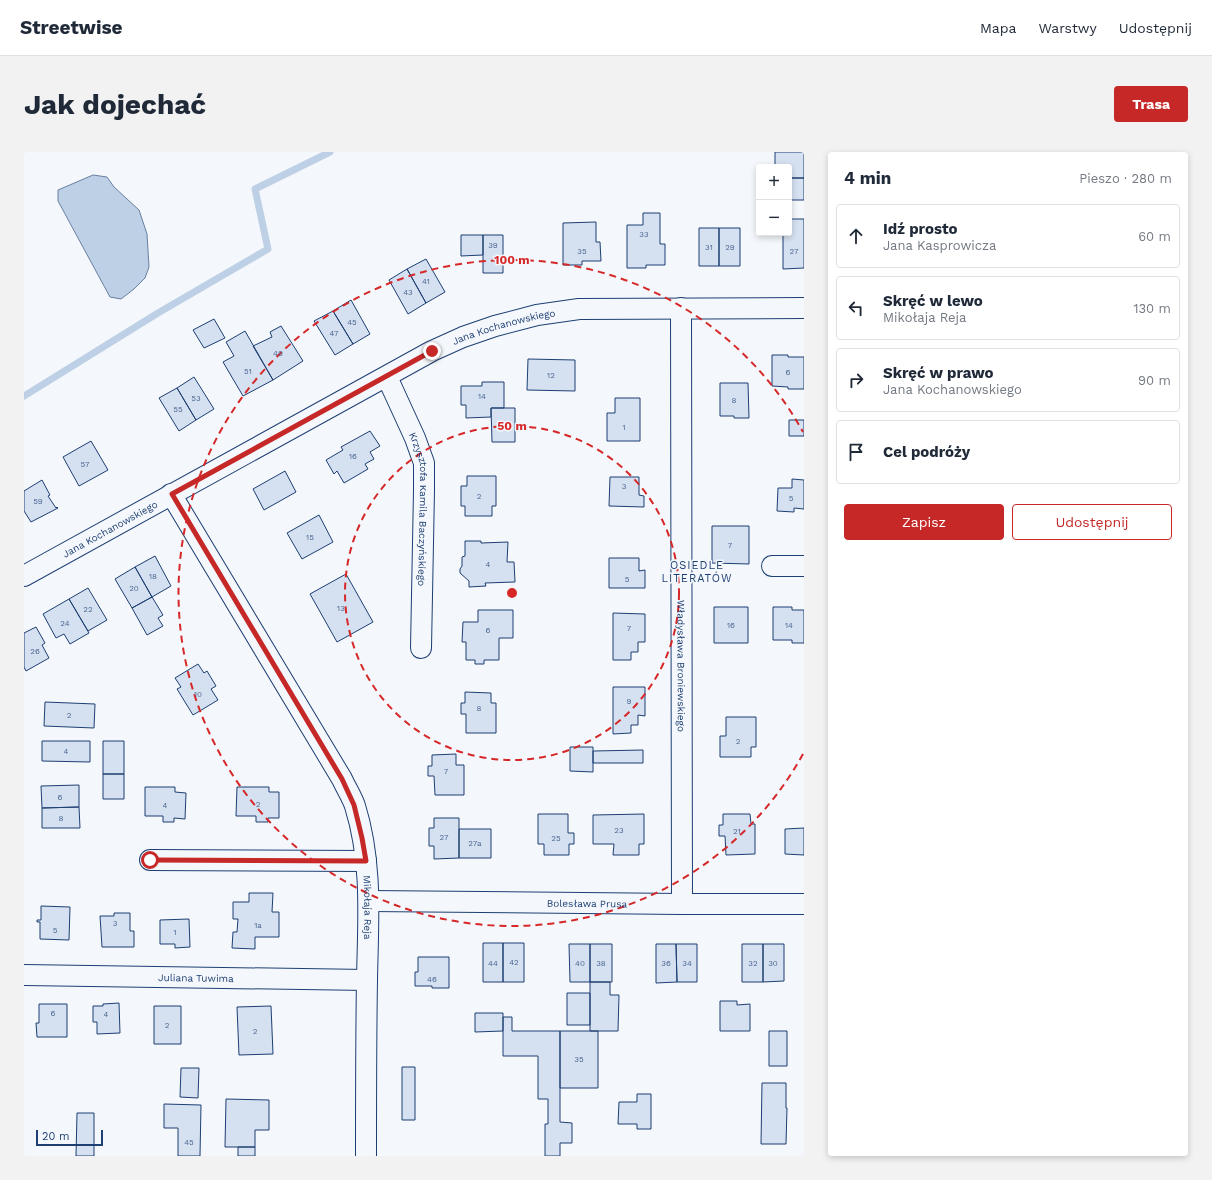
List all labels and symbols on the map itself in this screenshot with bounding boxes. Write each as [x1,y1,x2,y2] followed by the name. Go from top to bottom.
[639,230,649,239] house number: 33
[488,241,498,250] house number: 39
[705,243,713,252] house number: 31
[725,243,735,252] house number: 29
[577,247,587,256] house number: 35
[790,247,799,256] house number: 27
[494,253,530,267] text: 100 m
[422,277,430,286] house number: 41
[403,288,413,297] house number: 43
[450,307,556,347] street label: Jana Kochanowskiego
[347,318,357,327] house number: 45
[330,329,339,338] house number: 47
[423,342,441,360] route end
[273,349,283,358] house number: 49
[244,367,252,376] house number: 51
[786,368,791,377] house number: 6
[547,371,555,380] house number: 12
[478,392,486,401] house number: 14
[191,394,201,403] house number: 53
[732,396,737,405] house number: 8
[173,405,183,414] house number: 55
[497,419,527,433] text: 50 m
[622,423,626,432] house number: 1
[407,430,430,586] street label: Krzysztofa Kamila Baczyńskiego
[349,452,357,461] house number: 16
[80,460,90,469] house number: 57
[622,482,627,491] house number: 3
[477,492,482,501] house number: 2
[789,494,794,503] house number: 5
[33,497,43,506] house number: 59
[60,498,159,559] street label: Jana Kochanowskiego
[306,533,314,542] house number: 15
[728,541,733,550] house number: 7
[661,559,733,585] district label: OSIEDLE LITERATÓW
[486,560,491,569] house number: 4
[149,572,157,581] house number: 18
[625,575,630,584] house number: 5
[129,584,139,593] house number: 20
[505,586,519,600] centre of rings
[676,600,687,732] street label: Władysława Broniewskiego
[337,604,345,613] house number: 13
[83,605,93,614] house number: 22
[60,619,70,628] house number: 24
[727,621,735,630] house number: 16
[785,621,793,630] house number: 14
[627,624,632,633] house number: 7
[486,626,491,635] house number: 6
[30,647,40,656] house number: 26
[194,690,202,699] house number: 10
[627,697,632,706] house number: 9
[477,704,482,713] house number: 8
[67,711,72,720] house number: 2
[736,737,741,746] house number: 2
[64,747,69,756] house number: 4
[444,767,449,776] house number: 7
[58,793,63,802] house number: 6
[256,800,261,809] house number: 2
[163,801,168,810] house number: 4
[59,814,64,823] house number: 8
[614,826,624,835] house number: 23
[733,827,741,836] house number: 21
[440,833,449,842] house number: 27
[551,834,561,843] house number: 25
[468,839,482,848] house number: 27a
[141,851,159,869] route start
[362,875,374,940] street label: Mikołaja Reja
[547,897,628,909] street label: Bolesława Prusa
[113,919,118,928] house number: 3
[254,921,262,930] house number: 1a
[53,926,58,935] house number: 5
[173,928,177,937] house number: 1
[509,958,519,967] house number: 42
[488,959,498,968] house number: 44
[575,959,585,968] house number: 40
[596,959,606,968] house number: 38
[661,959,671,968] house number: 36
[682,959,692,968] house number: 34
[748,959,758,968] house number: 32
[768,959,778,968] house number: 30
[158,971,234,984] street label: Juliana Tuwima
[427,975,437,984] house number: 46
[51,1009,56,1018] house number: 6
[104,1010,109,1019] house number: 4
[165,1021,170,1030] house number: 2
[253,1027,258,1036] house number: 2
[574,1055,584,1064] house number: 35
[36,1128,103,1147] scale bar
[184,1138,194,1147] house number: 45

